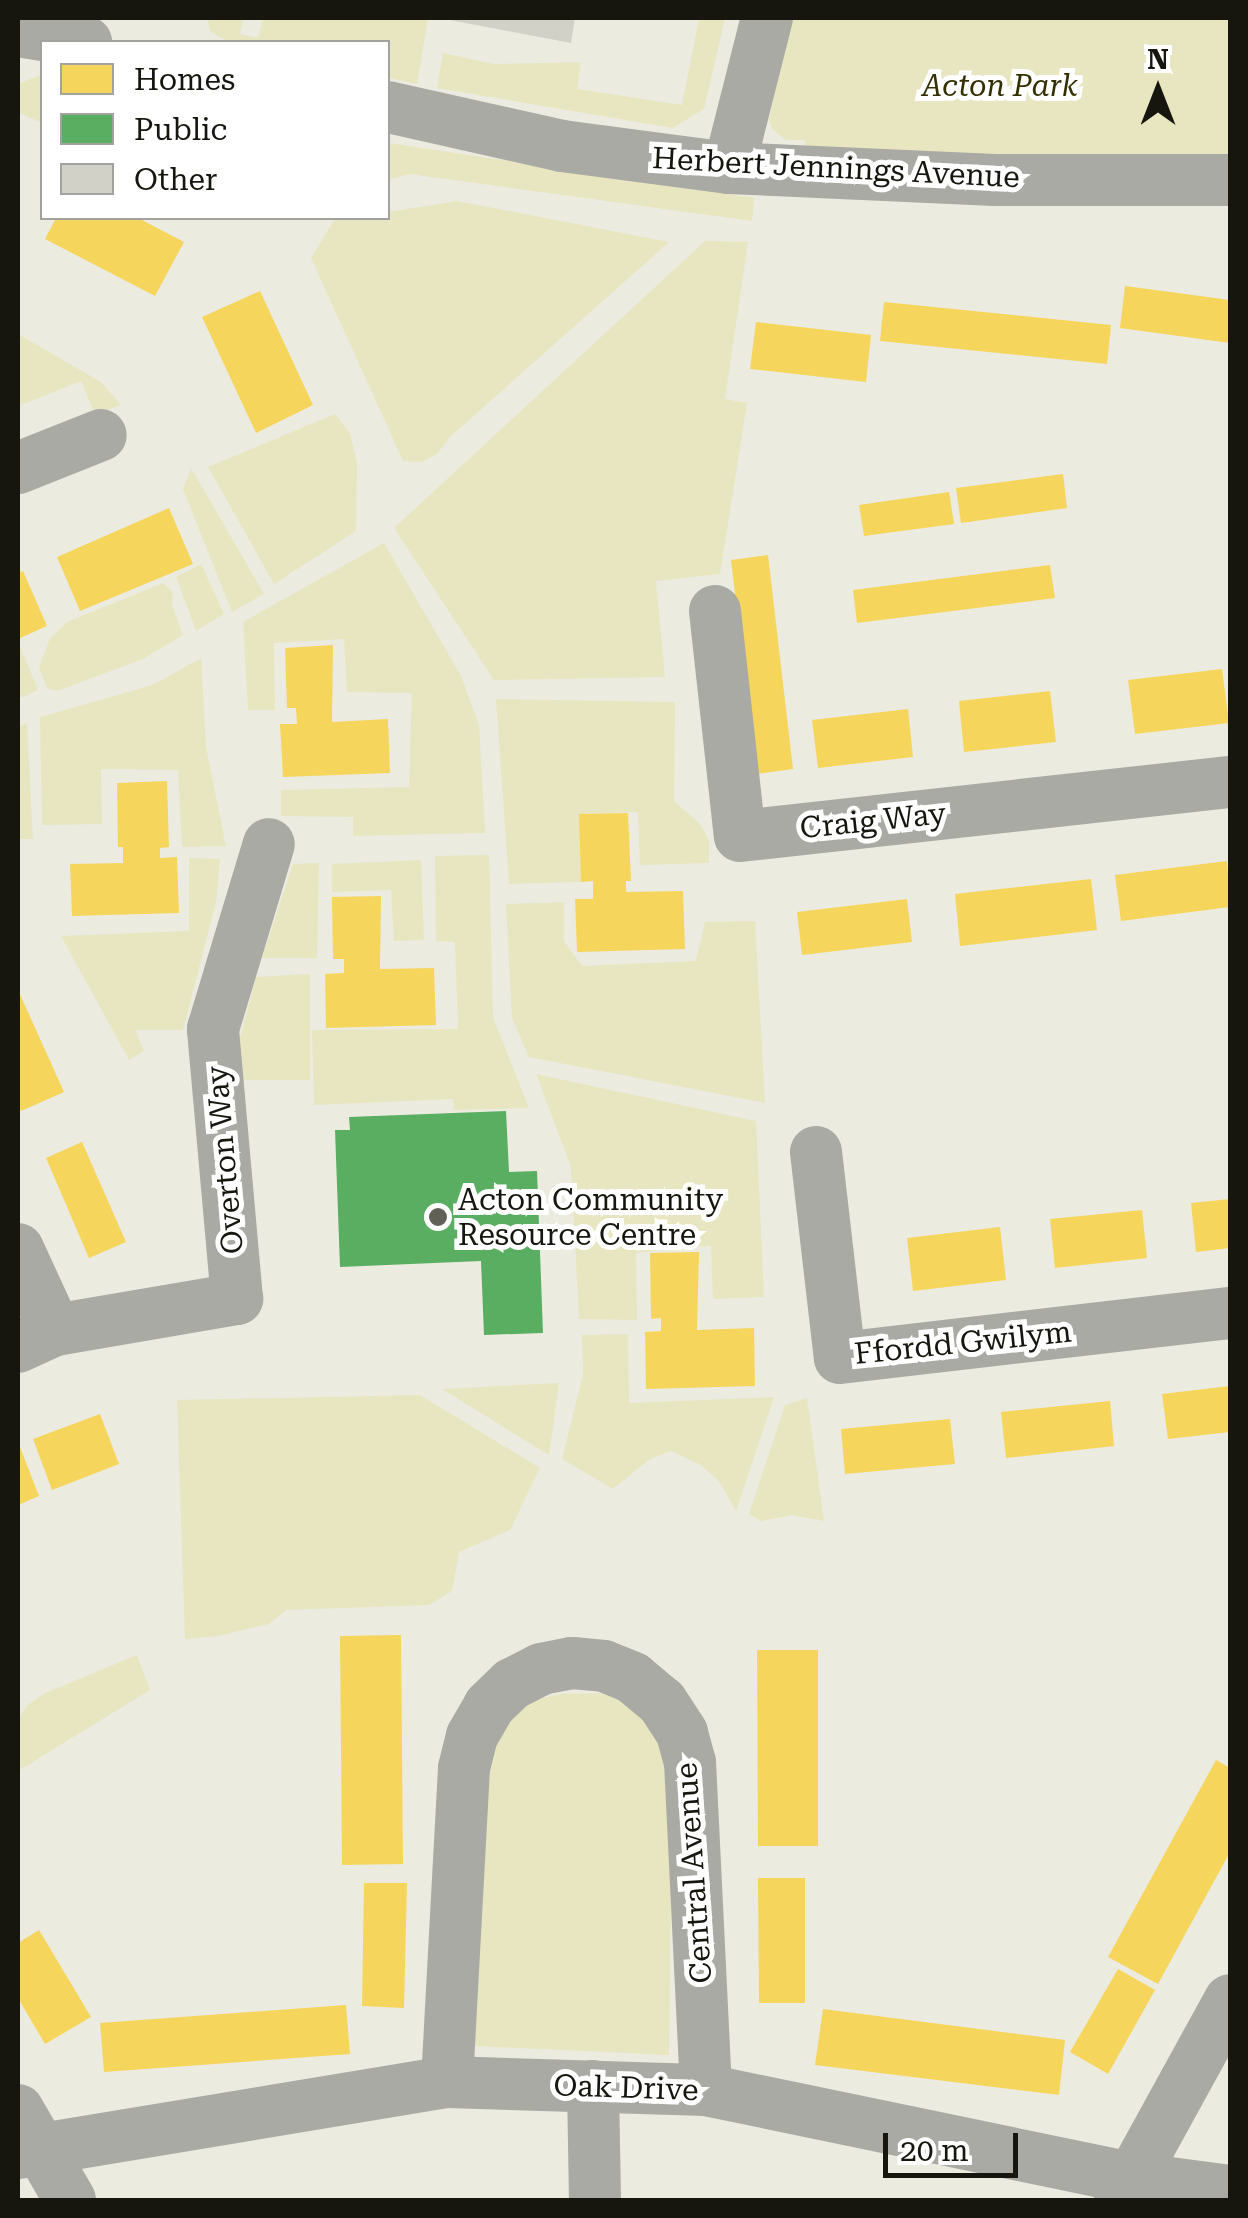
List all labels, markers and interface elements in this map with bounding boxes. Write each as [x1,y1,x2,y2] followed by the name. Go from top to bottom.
[40,40,390,220] legend
[1108,40,1208,140] north arrow
[1147,43,1169,76] text: N
[134,62,235,97] text: Homes
[922,68,1078,104] park label: Acton Park
[134,112,227,147] text: Public
[651,140,1021,196] street label: Herbert Jennings Avenue
[134,162,217,197] text: Other
[798,795,948,847] street label: Craig Way
[199,1064,251,1256] street label: Overton Way
[458,1182,723,1252] place label: Acton Community Resource Centre
[427,1206,449,1228] marker: Acton Community Resource Centre
[853,1314,1073,1372] street label: Ffordd Gwilym
[668,1761,720,1985] street label: Central Avenue
[553,2067,699,2109] street label: Oak Drive
[888,2113,1023,2175] scale bar
[900,2133,969,2168] text: 20 m

